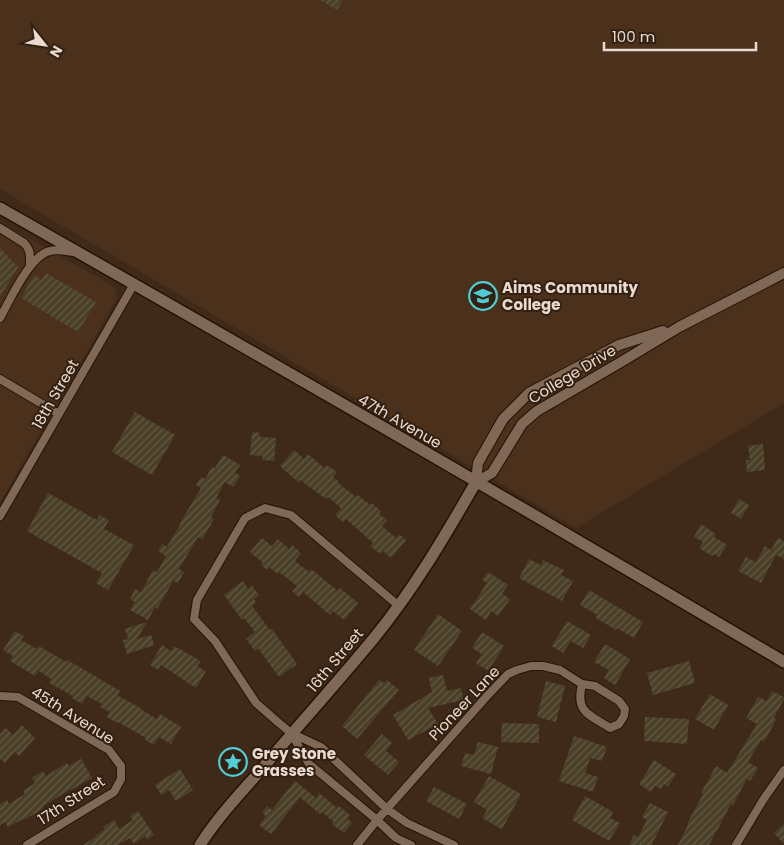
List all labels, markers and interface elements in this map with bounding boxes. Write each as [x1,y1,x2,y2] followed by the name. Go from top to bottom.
[20,20,70,70] north arrow
[604,20,756,52] scale bar
[612,26,655,47] text: 100 m
[45,42,68,61] text: N
[502,277,638,315] place label: Aims Community College
[468,281,498,311] school or university icon: Aims Community College
[524,340,620,408] street label: College Drive
[27,355,83,433] street label: 18th Street
[354,389,446,453] street label: 47th Avenue
[302,624,368,696] street label: 16th Street
[424,661,504,745] street label: Pioneer Lane
[27,681,119,749] street label: 45th Avenue
[252,743,336,781] place label: Grey Stone Grasses
[218,747,248,777] place icon: Grey Stone Grasses
[33,771,109,829] street label: 17th Street

